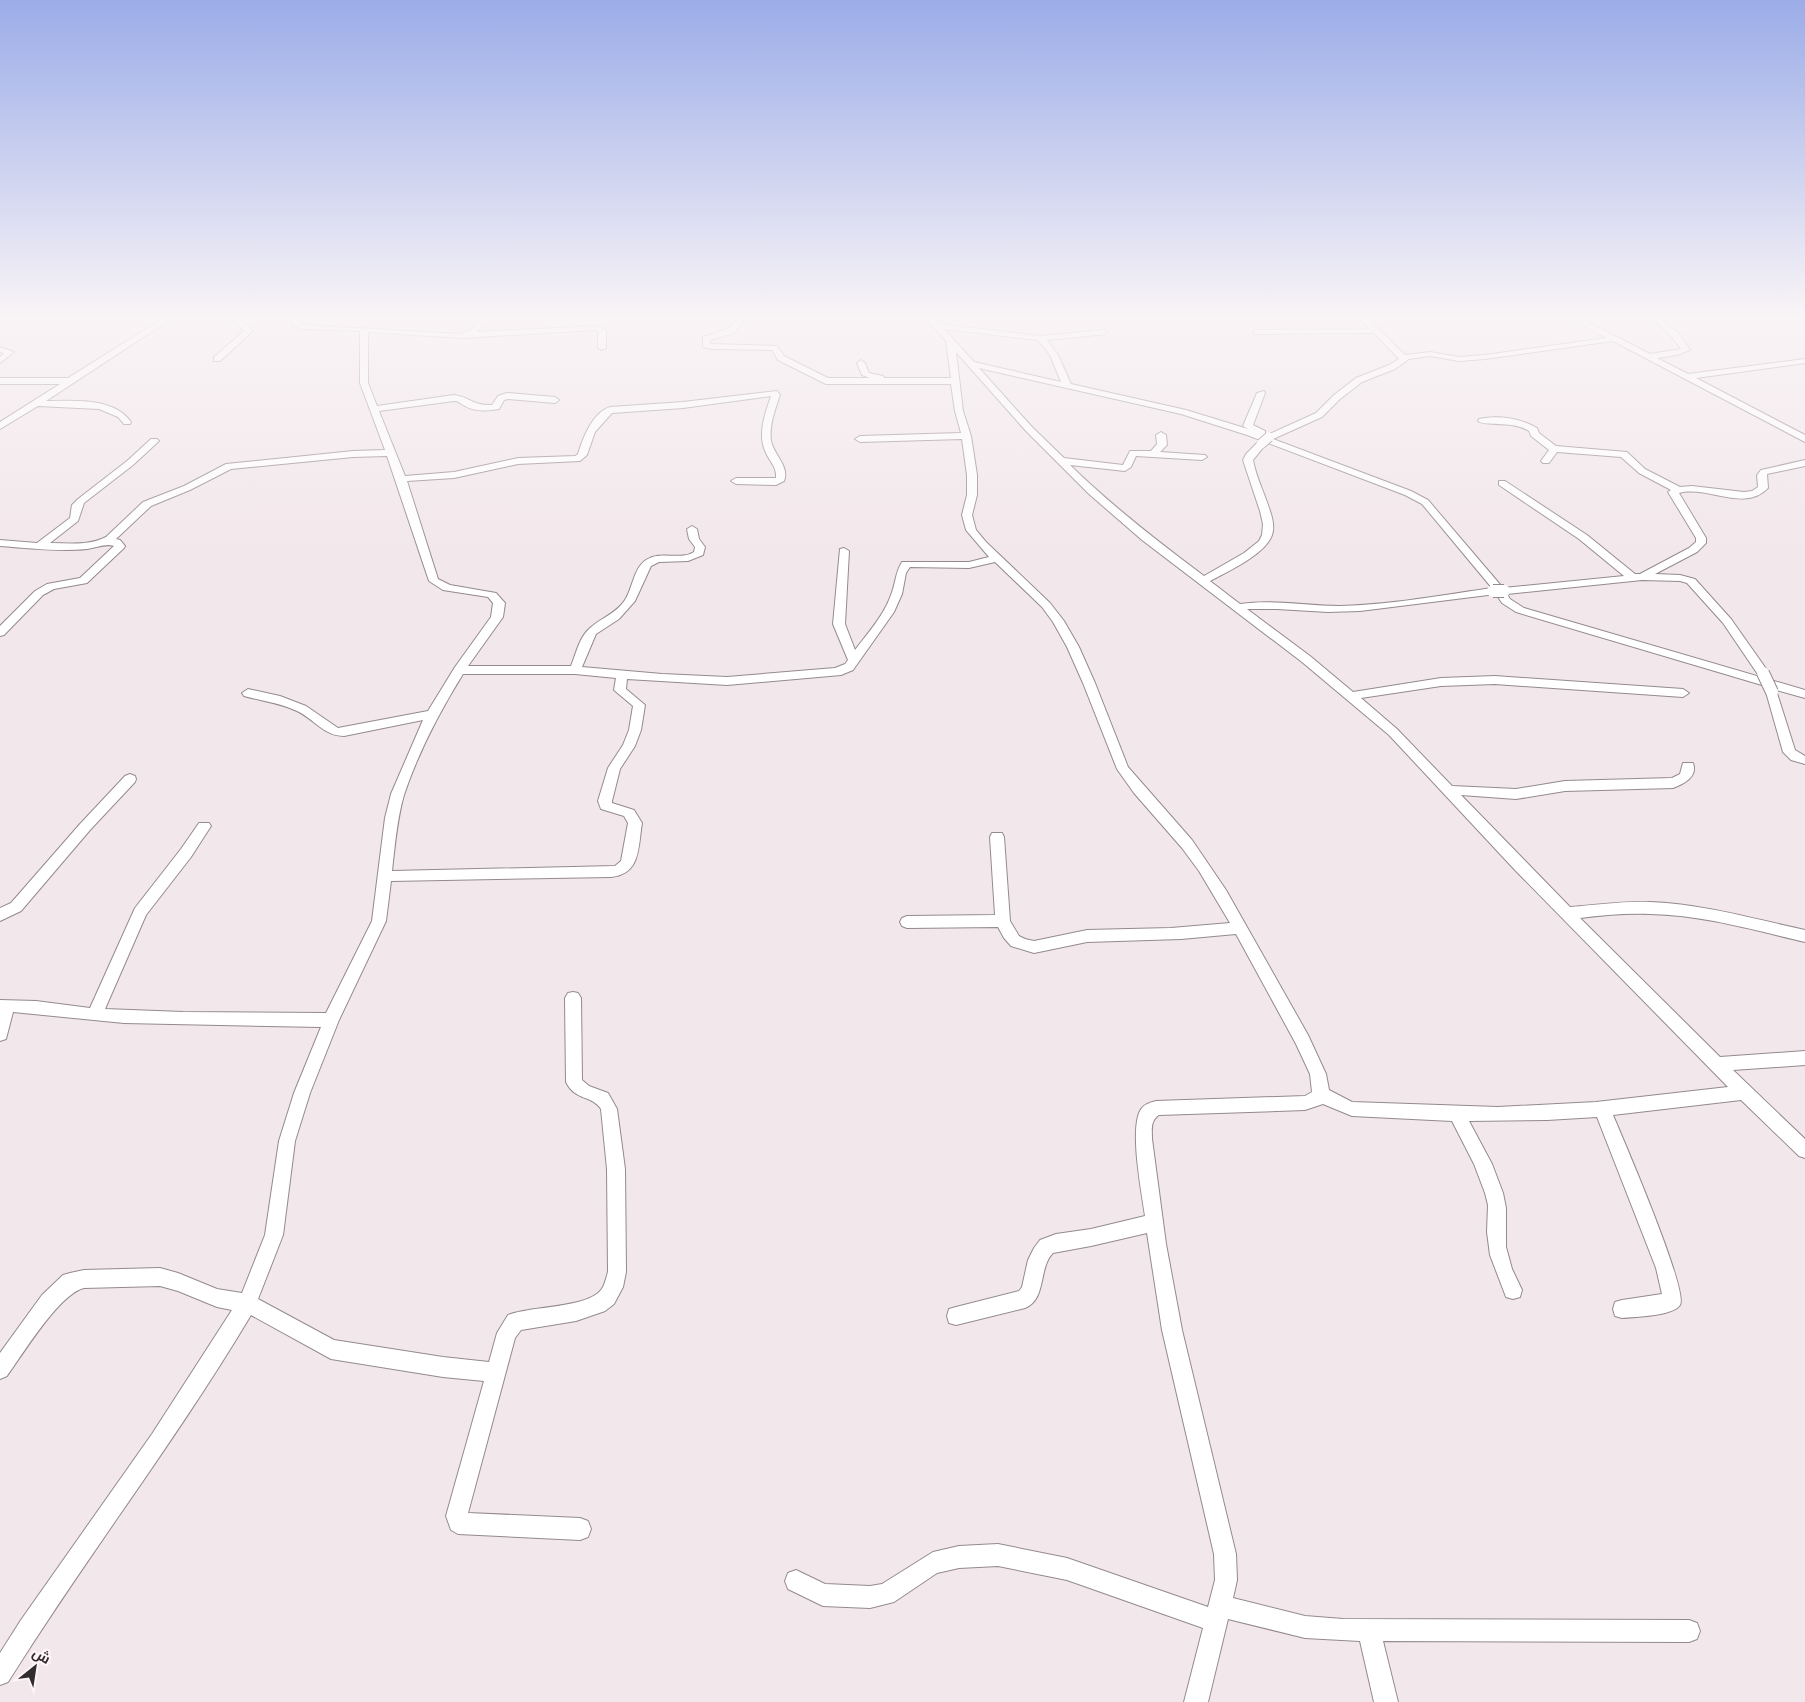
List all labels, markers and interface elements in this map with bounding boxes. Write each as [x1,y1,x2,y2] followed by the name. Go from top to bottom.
[10,1642,60,1692] north arrow
[29,1644,53,1668] text: ش

